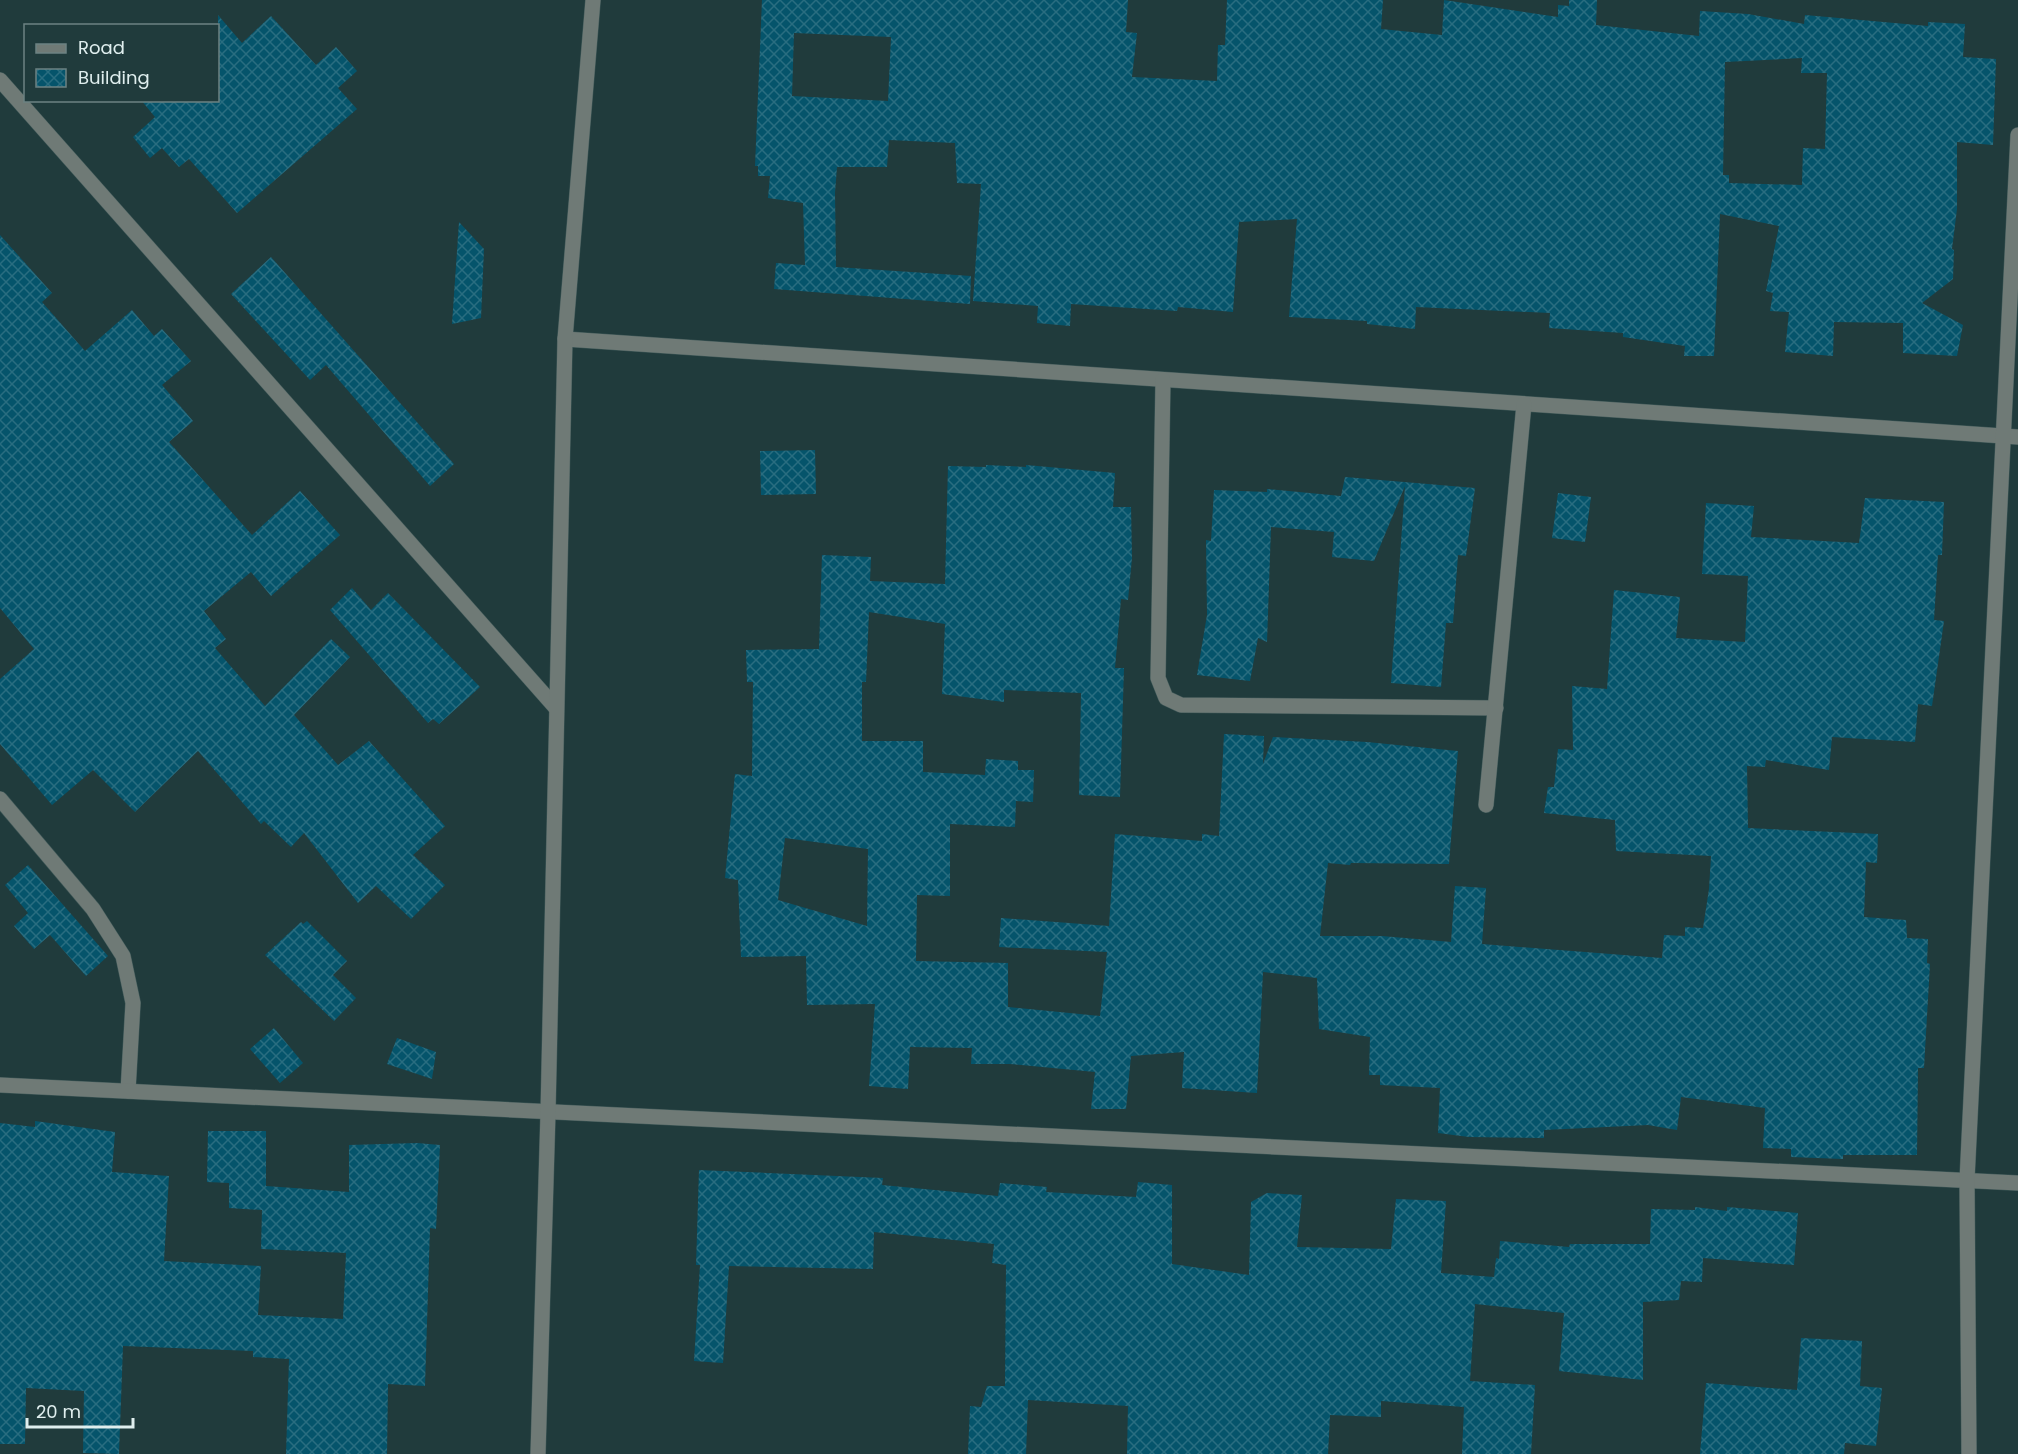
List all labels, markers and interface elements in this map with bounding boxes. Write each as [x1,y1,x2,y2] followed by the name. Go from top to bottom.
[24,24,219,102] legend
[78,35,125,60] text: Road
[78,65,150,90] text: Building
[27,1391,134,1429] scale bar
[36,1399,81,1424] text: 20 m

